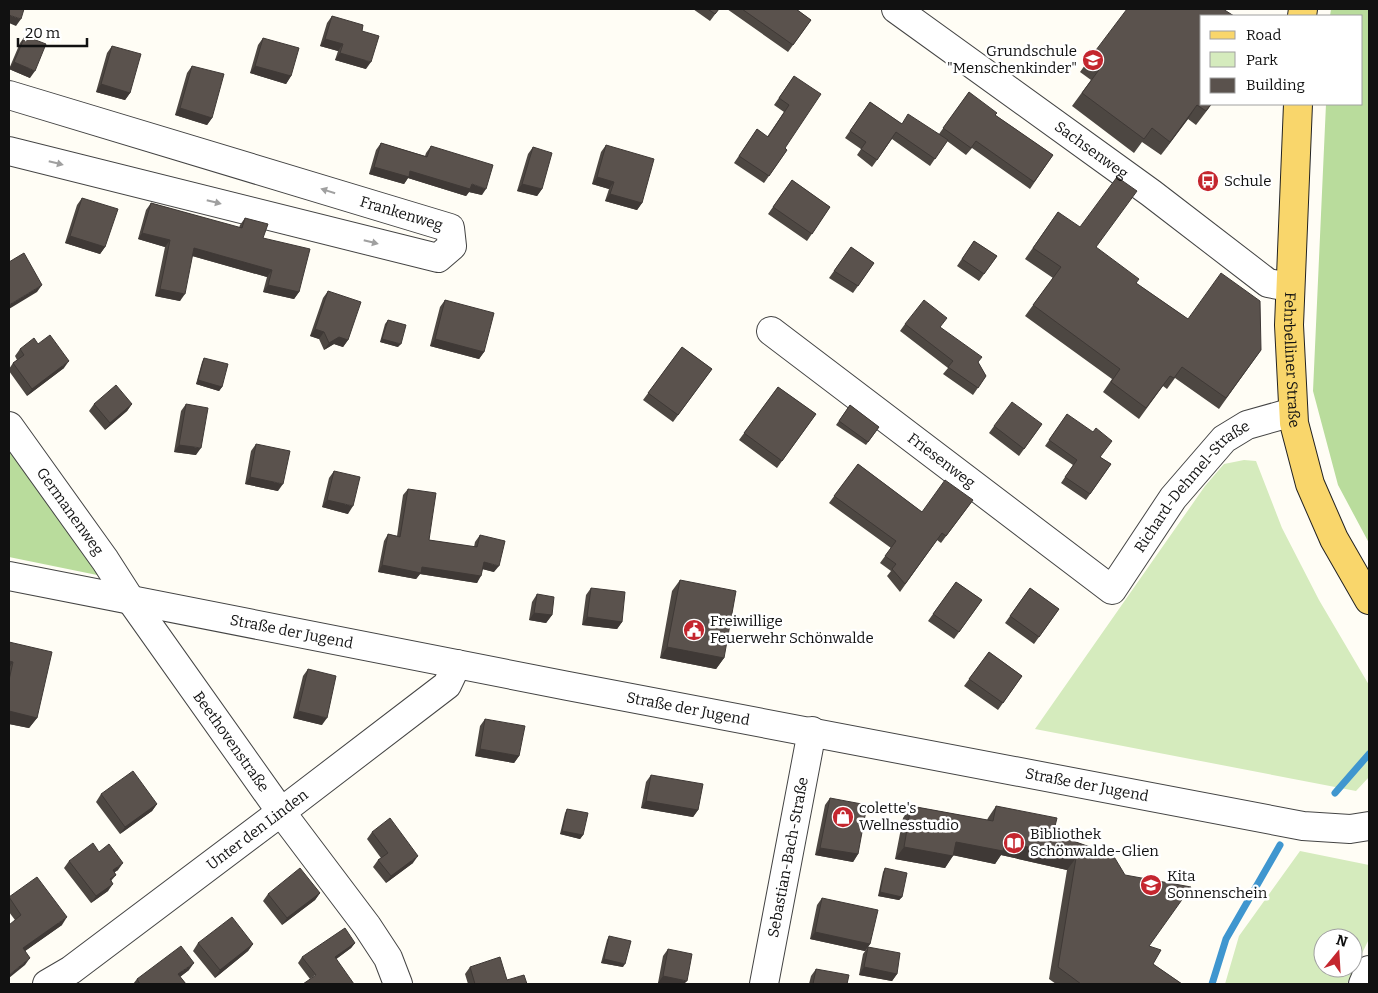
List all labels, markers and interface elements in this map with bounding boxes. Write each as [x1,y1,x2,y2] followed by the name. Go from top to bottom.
[18,15,86,47] scale bar
[1200,15,1363,105] legend
[25,24,61,42] text: 20 m
[1246,26,1281,44] text: Road
[947,42,1077,77] place label: Grundschule "Menschenkinder"
[1081,48,1105,72] school or university icon: Grundschule "Menschenkinder"
[1246,51,1278,69] text: Park
[1246,76,1305,94] text: Building
[1051,117,1132,183] street label: Sachsenweg
[49,159,64,167] one-way arrow
[1196,169,1220,193] bus stop icon: Schule
[1224,172,1271,190] place label: Schule
[321,187,336,195] one-way arrow
[358,192,445,234] street label: Frankenweg
[206,198,221,206] one-way arrow
[364,238,379,246] one-way arrow
[1280,292,1304,430] street label: Fehrbelliner Straße
[1130,417,1253,556] street label: Richard-Dehmel-Straße
[904,429,979,492] street label: Friesenweg
[33,464,108,559] street label: Germanenweg
[228,611,355,653] street label: Straße der Jugend
[710,612,874,647] place label: Freiwillige Feuerwehr Schönwalde
[682,618,706,642] public building icon: Freiwillige Feuerwehr Schönwalde
[189,688,273,795] street label: Beethovenstraße
[625,688,751,729] street label: Straße der Jugend
[1024,764,1150,805] street label: Straße der Jugend
[764,775,812,939] street label: Sebastian-Bach-Straße
[203,785,312,874] street label: Unter den Linden
[859,799,959,834] place label: colette's Wellnesstudio
[831,805,855,829] shop icon: colette's Wellnesstudio
[1030,825,1159,860] place label: Bibliothek Schönwalde-Glien
[1002,831,1026,855] library icon: Bibliothek Schönwalde-Glien
[1167,867,1268,902] place label: Kita Sonnenschein
[1139,873,1163,897] school or university icon: Kita Sonnenschein
[1313,928,1363,978] north arrow
[1334,931,1350,951] text: N

